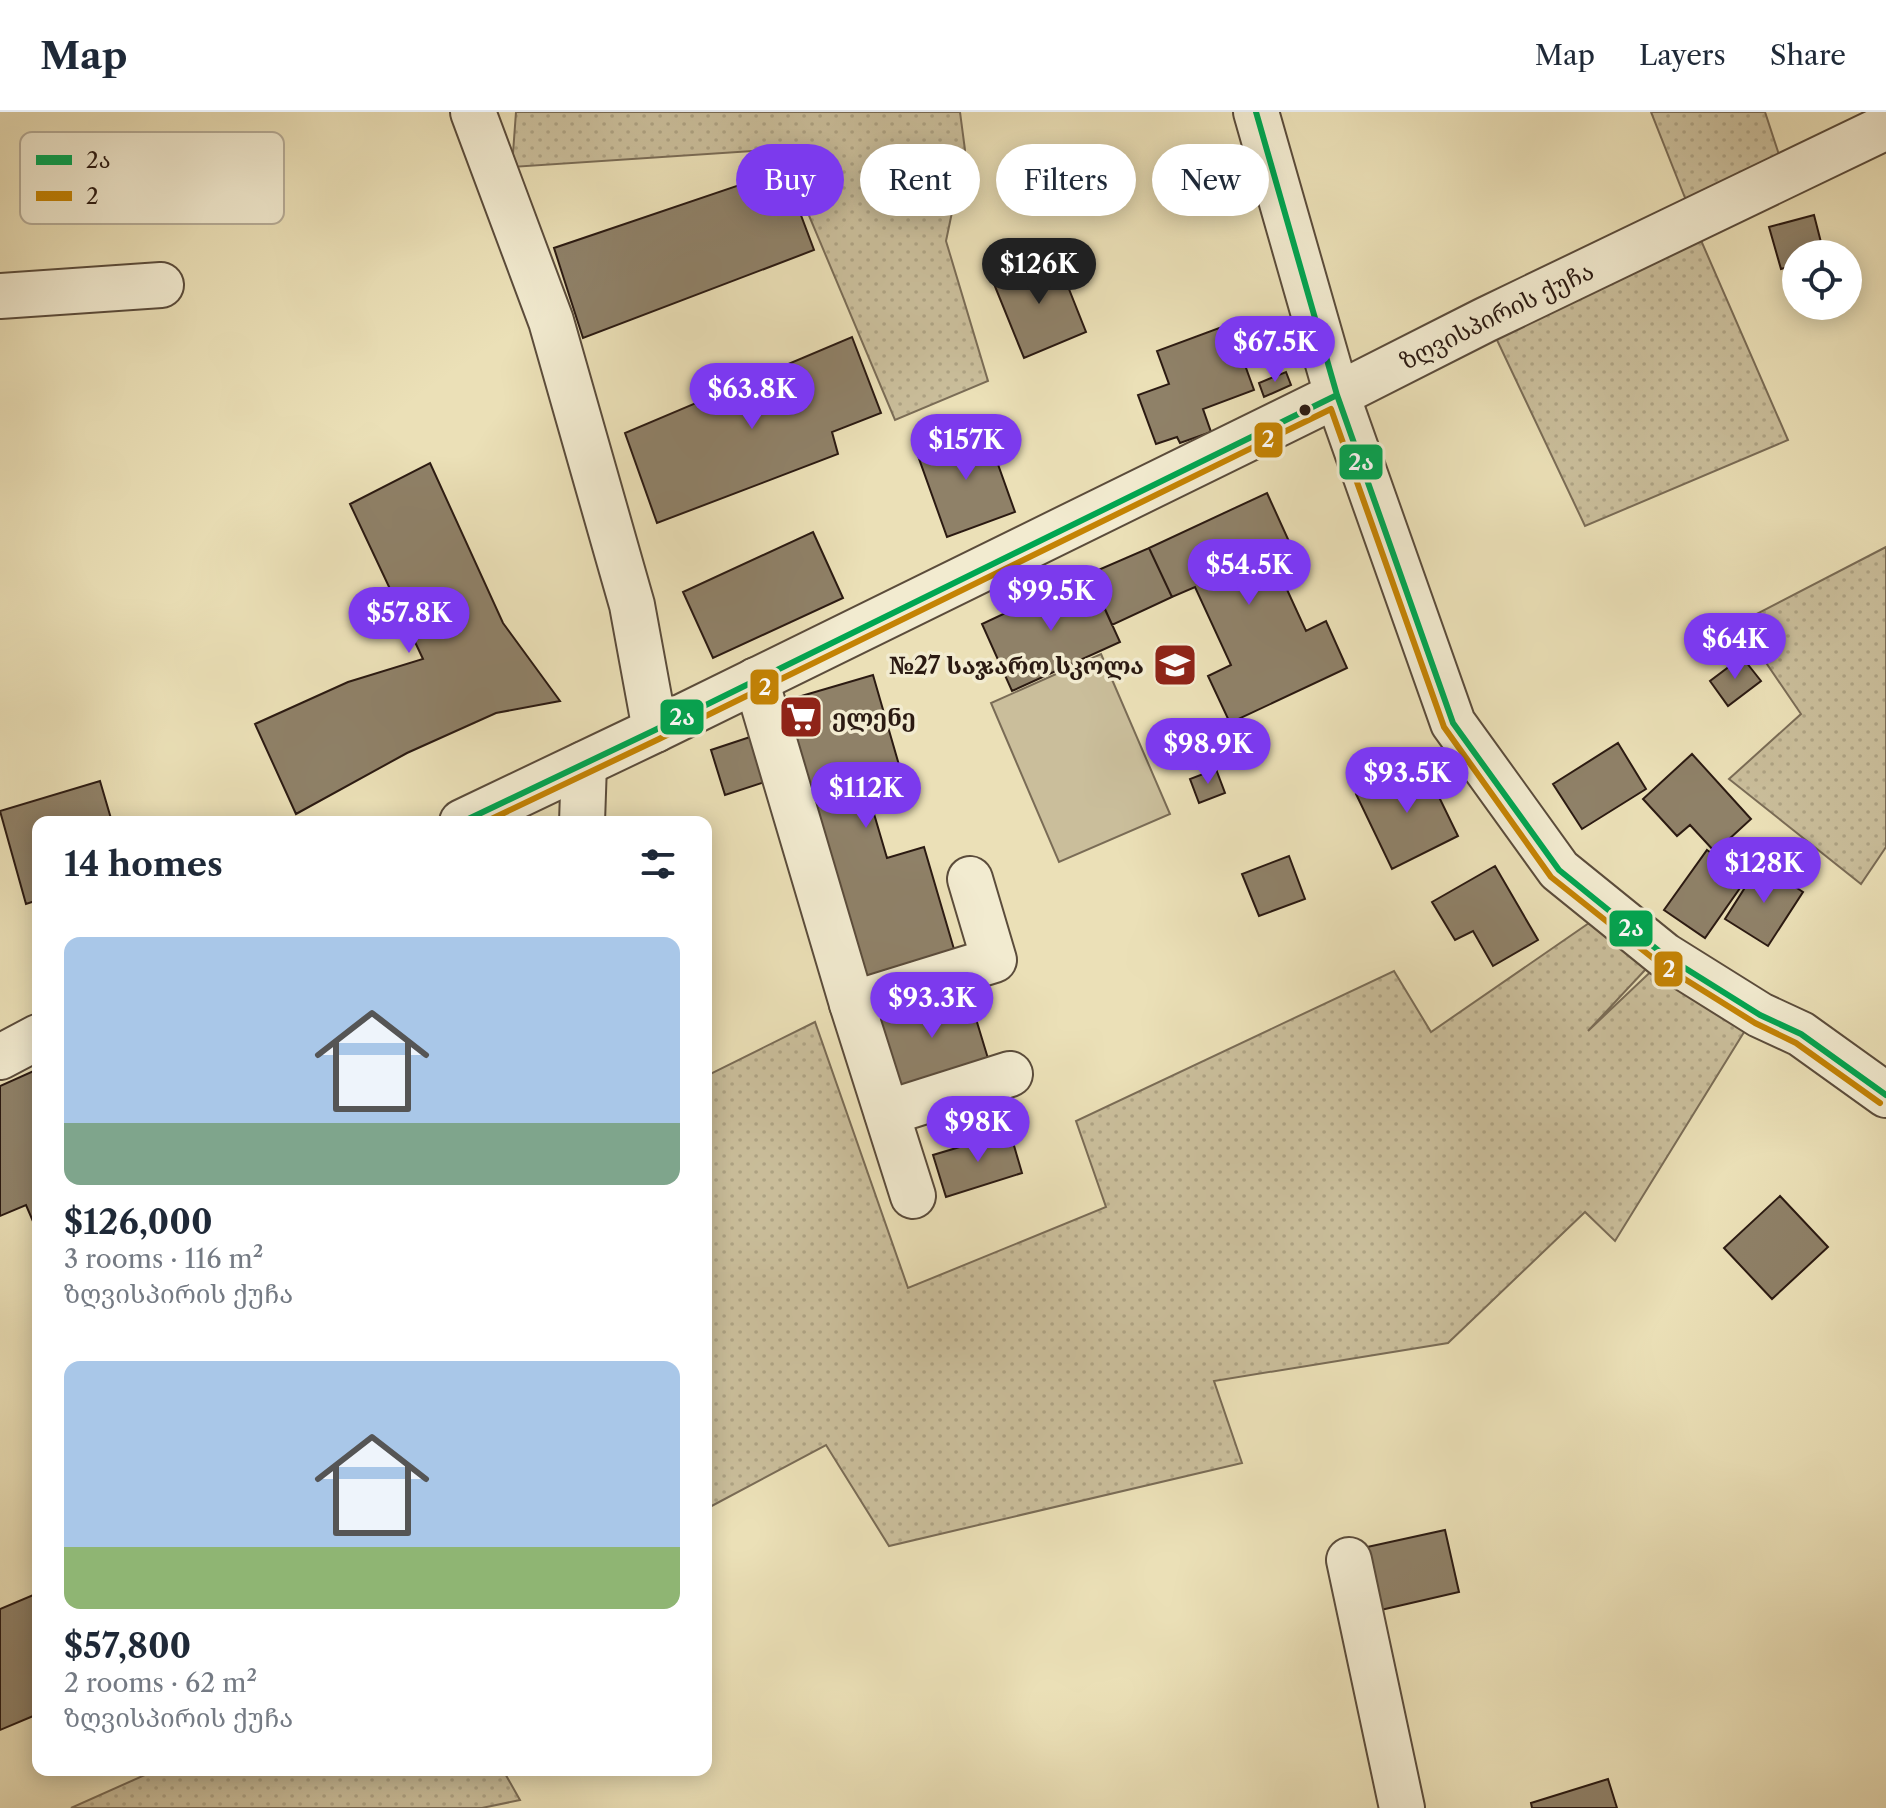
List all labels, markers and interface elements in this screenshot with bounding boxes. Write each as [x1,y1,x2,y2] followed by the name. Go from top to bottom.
[40,32,128,79] text: Map
[1535,38,1595,72] text: Map
[1639,38,1726,72] text: Layers
[1770,38,1846,72] text: Share
[20,132,284,224] legend
[736,144,844,216] chip: Buy
[860,144,980,216] chip: Rent
[996,144,1136,216] chip: Filters
[1152,144,1269,216] chip: New
[86,147,110,174] text: 2ა
[86,183,99,210] text: 2
[983,238,1095,306] pin: $126K
[1782,240,1862,320] map controls
[1782,240,1862,320] button: locate
[1000,248,1078,280] text: $126K
[1395,256,1598,375] street label: ზღვისპირის ქუჩა
[1210,316,1340,384] pin: $67.5K
[1233,326,1317,358] text: $67.5K
[687,363,817,431] pin: $63.8K
[708,373,796,405] text: $63.8K
[1297,402,1313,418] unlabelled marker
[910,414,1022,482] pin: $157K
[1253,421,1284,459] line badge: 2
[929,424,1003,456] text: $157K
[1262,426,1275,453] text: 2
[1338,443,1384,481] line badge: 2ა
[1348,449,1374,476] text: 2ა
[1184,539,1314,607] pin: $54.5K
[1206,549,1292,581] text: $54.5K
[986,565,1116,633] pin: $99.5K
[1008,575,1094,607] text: $99.5K
[344,587,474,655] pin: $57.8K
[367,597,452,629] text: $57.8K
[1688,613,1782,681] pin: $64K
[1702,623,1768,655] text: $64K
[1151,641,1199,689] school or university icon: №27 საჯარო სკოლა
[889,651,1144,680] place label: №27 საჯარო სკოლა
[749,668,780,706] line badge: 2
[759,674,772,701] text: 2
[777,693,825,741] supermarket icon: ელენე
[659,698,705,736] line badge: 2ა
[832,703,916,732] place label: ელენე
[669,704,695,731] text: 2ა
[1143,718,1273,786] pin: $98.9K
[1164,728,1252,760] text: $98.9K
[1342,747,1472,815] pin: $93.5K
[1363,757,1451,789] text: $93.5K
[810,762,922,830] pin: $112K
[829,772,903,804] text: $112K
[1708,837,1820,905] pin: $128K
[636,842,680,886] icon: filters
[64,843,223,885] text: 14 homes
[1725,847,1803,879] text: $128K
[1608,909,1654,948] line badge: 2ა
[1618,915,1644,942] text: 2ა
[1653,950,1684,988] line badge: 2
[1663,956,1676,983] text: 2
[867,972,997,1040] pin: $93.3K
[888,982,976,1014] text: $93.3K
[300,989,444,1133] icon: home
[931,1096,1025,1164] pin: $98K
[945,1106,1011,1138] text: $98K
[64,1201,213,1243] text: $126,000
[64,1243,263,1275] text: 3 rooms · 116 m²
[64,1278,293,1310] text: ზღვისპირის ქუჩა
[300,1413,444,1557] icon: home
[64,1625,191,1667] text: $57,800
[64,1667,257,1699] text: 2 rooms · 62 m²
[64,1702,293,1734] text: ზღვისპირის ქუჩა

